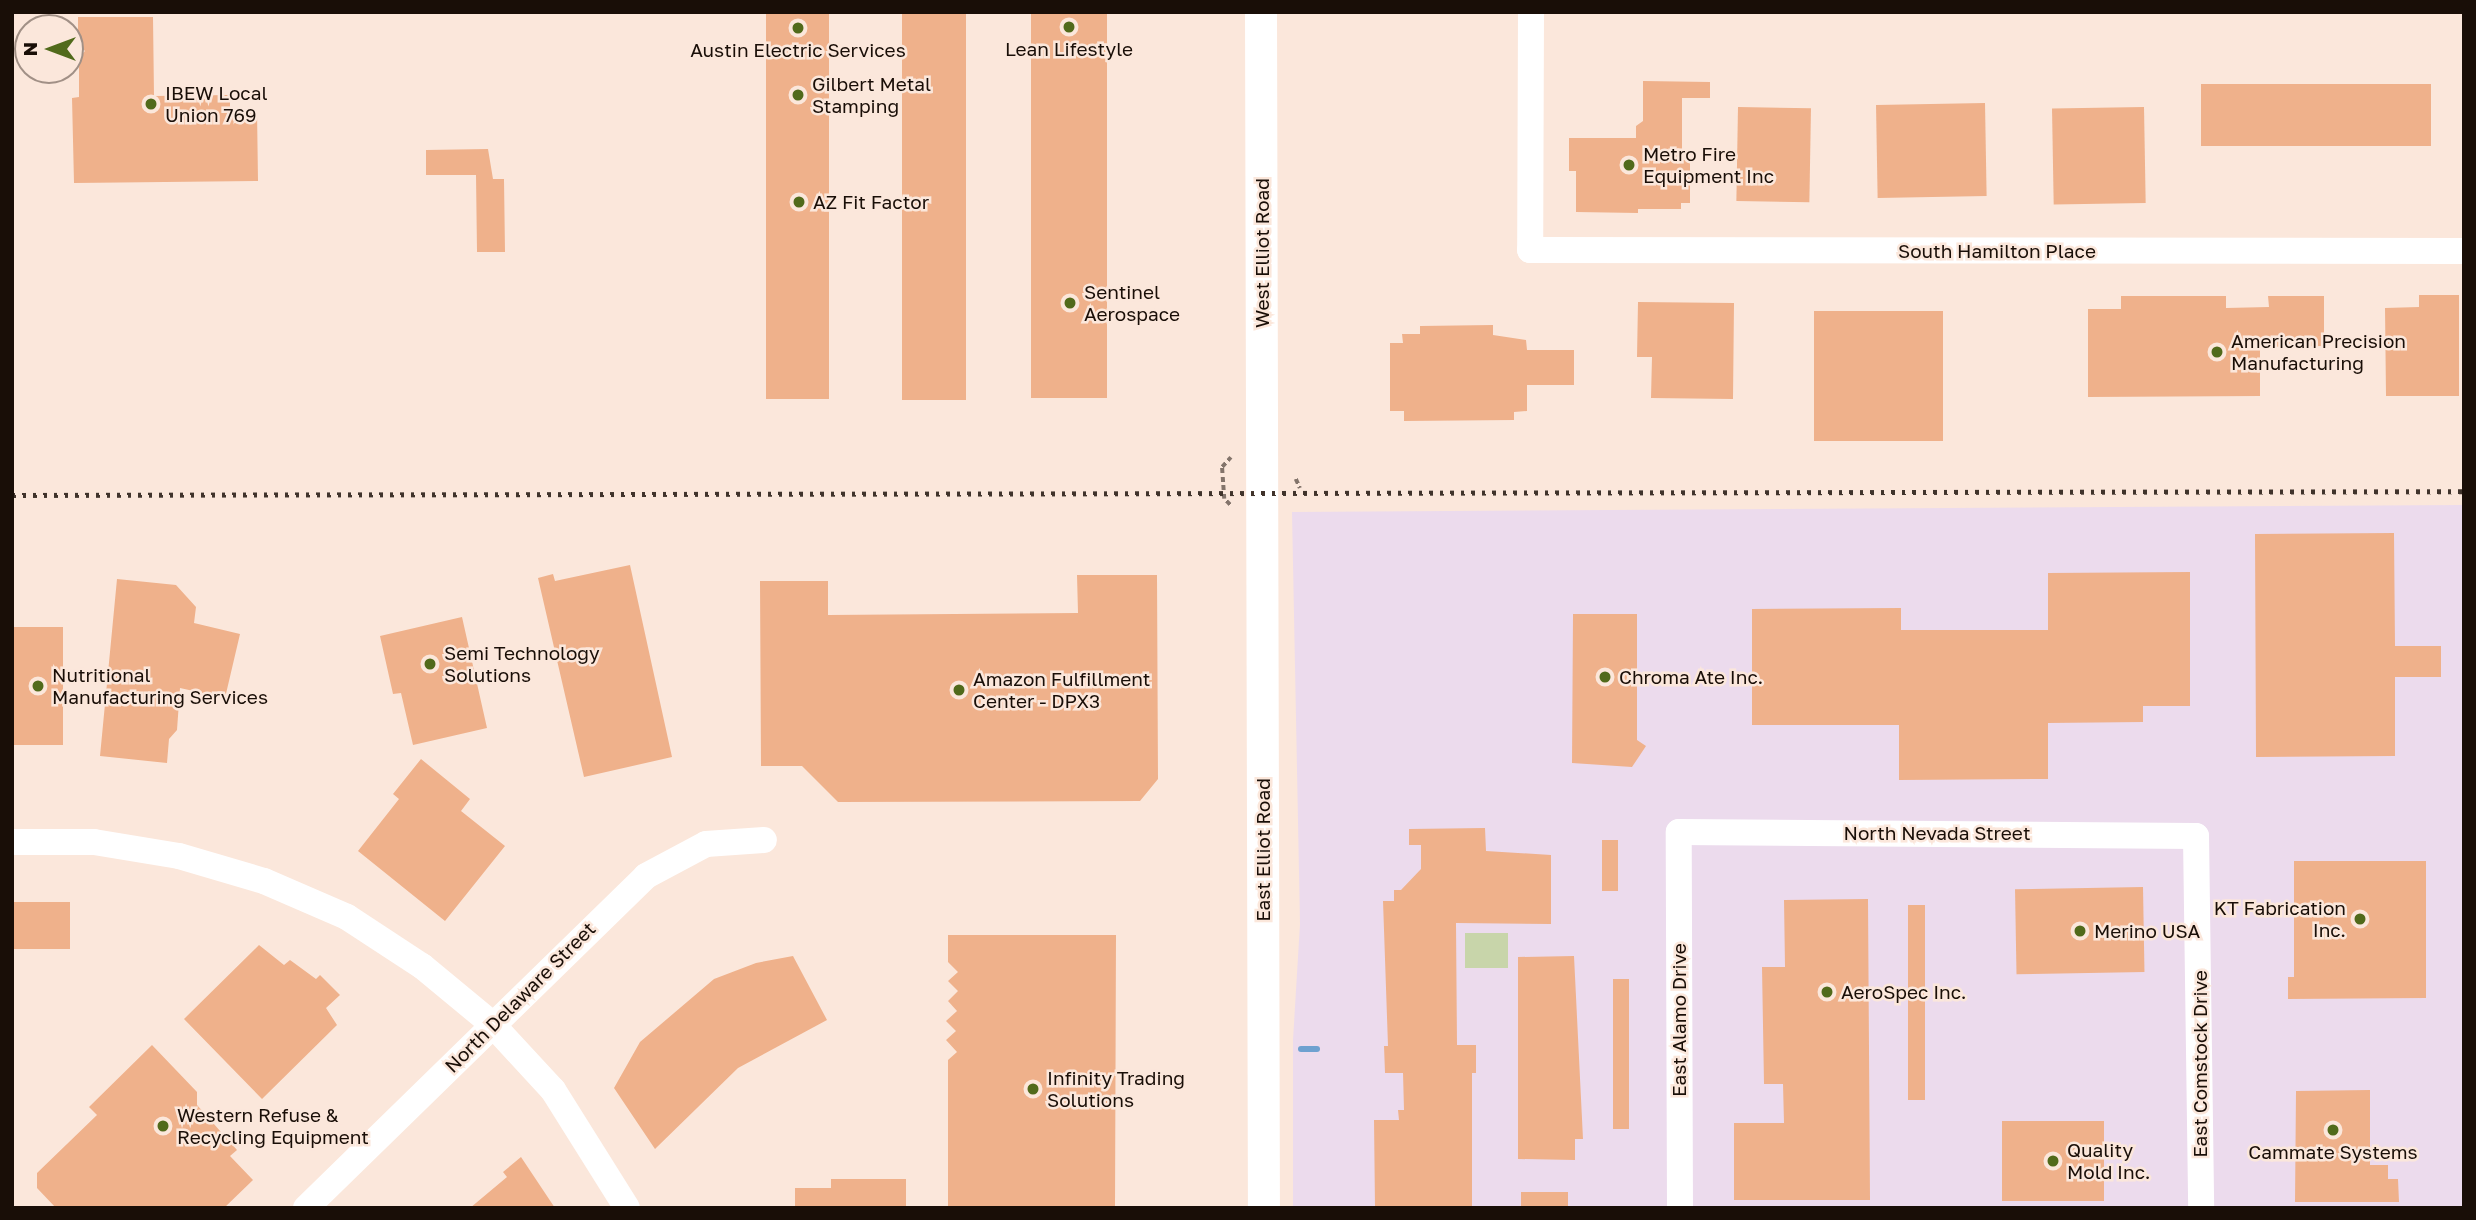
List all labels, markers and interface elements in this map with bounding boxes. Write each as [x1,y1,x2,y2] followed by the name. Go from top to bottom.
[14,14,84,84] north arrow
[1061,19,1077,35] marker: Lean Lifestyle
[790,20,806,36] marker: Austin Electric Services
[1005,38,1133,60] place label: Lean Lifestyle
[690,39,906,61] place label: Austin Electric Services
[18,42,41,56] text: N
[812,73,931,117] place label: Gilbert Metal Stamping
[165,82,267,126] place label: IBEW Local Union 769
[790,87,806,103] marker: Gilbert Metal Stamping
[143,96,159,112] marker: IBEW Local Union 769
[1643,143,1774,187] place label: Metro Fire Equipment Inc
[1621,157,1637,173] marker: Metro Fire Equipment Inc
[1251,178,1273,328] street label: West Elliot Road
[813,191,929,213] place label: AZ Fit Factor
[791,194,807,210] marker: AZ Fit Factor
[1898,240,2096,262] street label: South Hamilton Place
[1084,281,1180,325] place label: Sentinel Aerospace
[1062,295,1078,311] marker: Sentinel Aerospace
[2231,330,2406,374] place label: American Precision Manufacturing
[2209,344,2225,360] marker: American Precision Manufacturing
[444,642,600,686] place label: Semi Technology Solutions
[422,656,438,672] marker: Semi Technology Solutions
[52,664,268,708] place label: Nutritional Manufacturing Services
[1619,666,1763,688] place label: Chroma Ate Inc.
[973,668,1150,712] place label: Amazon Fulfillment Center - DPX3
[1597,669,1613,685] marker: Chroma Ate Inc.
[30,678,46,694] marker: Nutritional Manufacturing Services
[951,682,967,698] marker: Amazon Fulfillment Center - DPX3
[1252,778,1274,922] street label: East Elliot Road
[1844,822,2030,844] street label: North Nevada Street
[2214,897,2346,941] place label: KT Fabrication Inc.
[2352,911,2368,927] marker: KT Fabrication Inc.
[440,917,600,1077] street label: North Delaware Street
[2094,920,2200,942] place label: Merino USA
[2072,923,2088,939] marker: Merino USA
[1668,943,1690,1097] street label: East Alamo Drive
[2189,970,2211,1158] street label: East Comstock Drive
[1841,981,1966,1003] place label: AeroSpec Inc.
[1819,984,1835,1000] marker: AeroSpec Inc.
[1047,1067,1185,1111] place label: Infinity Trading Solutions
[1025,1081,1041,1097] marker: Infinity Trading Solutions
[177,1104,369,1148] place label: Western Refuse & Recycling Equipment
[155,1118,171,1134] marker: Western Refuse & Recycling Equipment
[2325,1122,2341,1138] marker: Cammate Systems
[2067,1139,2150,1183] place label: Quality Mold Inc.
[2248,1141,2418,1163] place label: Cammate Systems
[2045,1153,2061,1169] marker: Quality Mold Inc.

